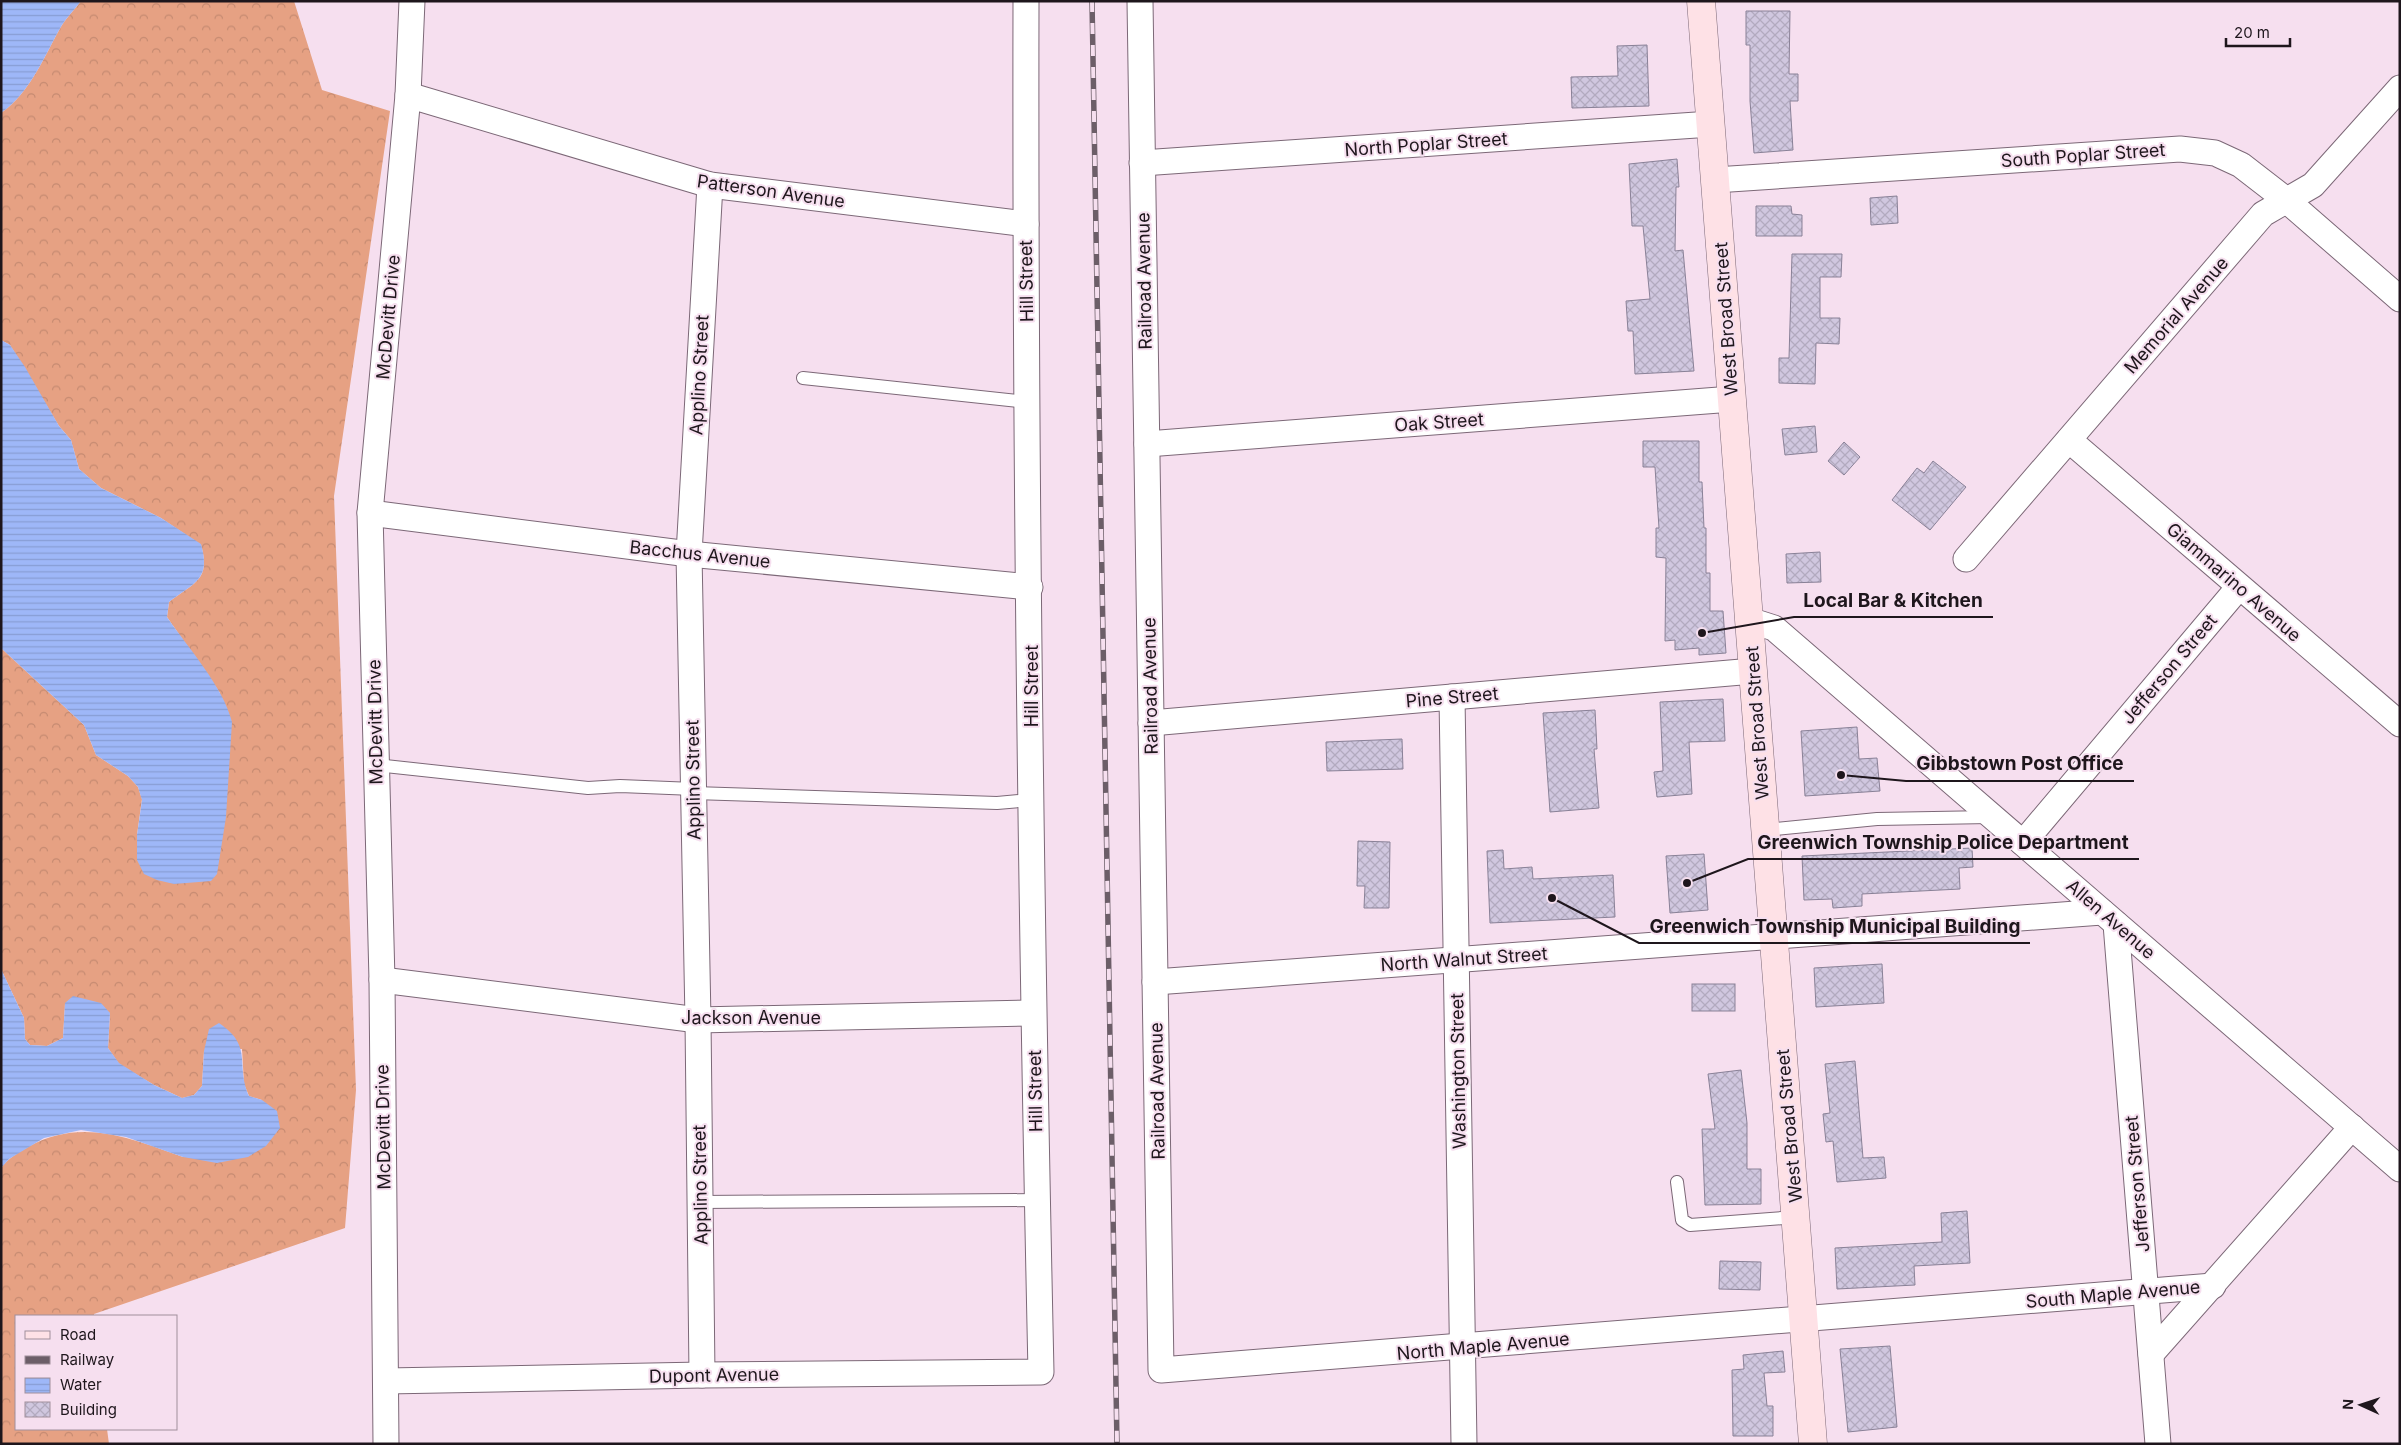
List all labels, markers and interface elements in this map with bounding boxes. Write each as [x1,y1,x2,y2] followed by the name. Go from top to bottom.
[2226,15,2290,47] scale bar
[2234,23,2270,42] text: 20 m
[1344,128,1508,160] street label: North Poplar Street
[2000,139,2166,171] street label: South Poplar Street
[696,170,846,212] street label: Patterson Avenue
[1132,212,1156,350] street label: Railroad Avenue
[1015,240,1037,322] street label: Hill Street
[1710,241,1742,397] street label: West Broad Street
[2120,252,2232,378] street label: Memorial Avenue
[372,254,404,380] street label: McDevitt Drive
[685,314,713,436] street label: Applino Street
[1394,408,1485,436] street label: Oak Street
[2163,518,2305,646] street label: Giammarino Avenue
[629,536,771,572] street label: Bacchus Avenue
[1794,583,1993,617] callout: Local Bar & Kitchen
[1803,589,1983,612] text: Local Bar & Kitchen
[2117,610,2221,728] street label: Jefferson Street
[1138,617,1162,755] street label: Railroad Avenue
[1021,645,1042,727] street label: Hill Street
[1741,645,1773,801] street label: West Broad Street
[363,659,387,785] street label: McDevitt Drive
[1405,682,1499,712] street label: Pine Street
[681,719,705,840] street label: Applino Street
[1906,747,2134,781] callout: Gibbstown Post Office
[1916,752,2124,775] text: Gibbstown Post Office
[1748,825,2139,859] callout: Greenwich Township Police Department
[1757,831,2129,854] text: Greenwich Township Police Department
[2062,875,2160,963] street label: Allen Avenue
[1639,909,2030,943] callout: Greenwich Township Municipal Building
[1650,915,2020,938] text: Greenwich Township Municipal Building
[1380,943,1548,975] street label: North Walnut Street
[1446,993,1470,1149] street label: Washington Street
[681,1007,821,1028] street label: Jackson Avenue
[1145,1022,1169,1160] street label: Railroad Avenue
[1772,1048,1806,1204] street label: West Broad Street
[1024,1050,1046,1132] street label: Hill Street
[371,1064,395,1190] street label: McDevitt Drive
[2121,1115,2153,1253] street label: Jefferson Street
[688,1124,712,1245] street label: Applino Street
[2025,1276,2201,1312] street label: South Maple Avenue
[15,1315,178,1430] legend
[60,1325,96,1344] text: Road
[1396,1328,1570,1364] street label: North Maple Avenue
[60,1350,115,1369] text: Railway
[649,1363,779,1387] street label: Dupont Avenue
[60,1375,102,1394] text: Water
[2336,1380,2386,1430] north arrow
[2339,1399,2356,1410] text: N
[60,1400,117,1419] text: Building

